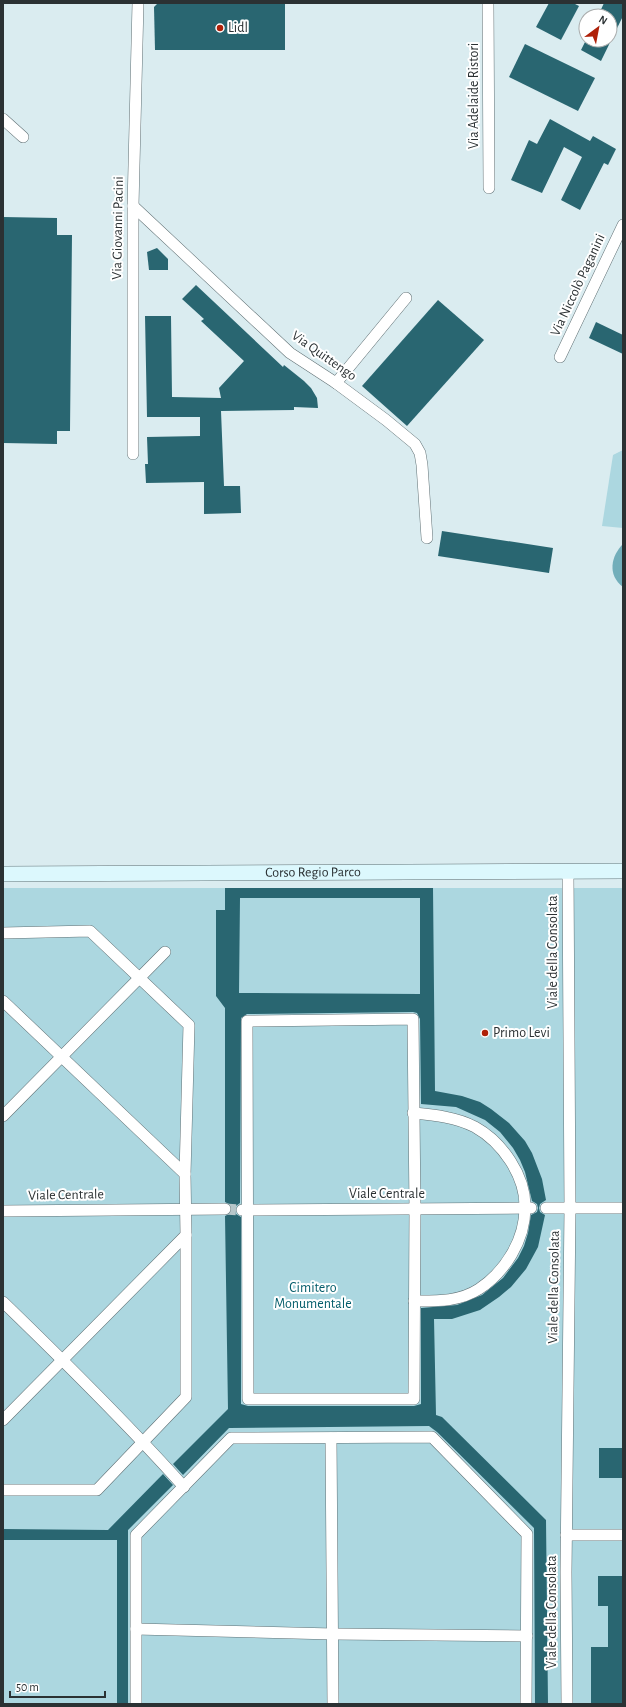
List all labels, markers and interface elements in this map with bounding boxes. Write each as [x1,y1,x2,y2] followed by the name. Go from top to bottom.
[578,8,618,48] north arrow
[597,13,609,27] text: N
[228,21,248,35] place label: Lidl
[215,23,225,33] marker: Lidl
[467,43,481,149] street label: Via Adelaide Ristori
[110,176,126,280] street label: Via Giovanni Pacini
[548,232,608,338] street label: Via Niccolò Paganini
[289,329,359,383] street label: Via Quittengo
[265,865,361,880] street label: Corso Regio Parco
[546,895,560,1009] street label: Viale della Consolata
[493,1026,550,1040] place label: Primo Levi
[480,1028,490,1038] marker: Primo Levi
[28,1187,104,1203] street label: Viale Centrale
[349,1187,425,1201] street label: Viale Centrale
[546,1230,562,1344] street label: Viale della Consolata
[274,1281,352,1311] park label: Cimitero Monumentale
[545,1555,559,1669] street label: Viale della Consolata
[10,1673,105,1699] scale bar
[16,1681,39,1693] text: 50 m

